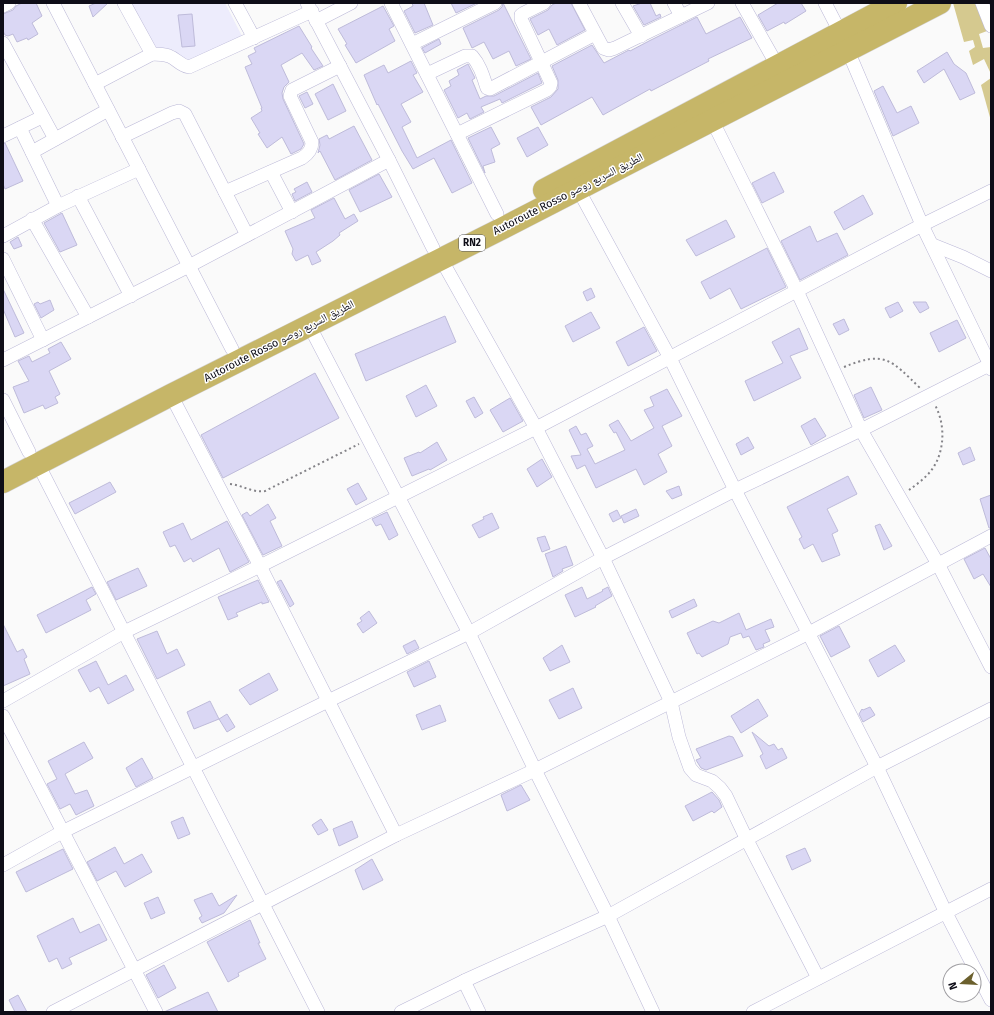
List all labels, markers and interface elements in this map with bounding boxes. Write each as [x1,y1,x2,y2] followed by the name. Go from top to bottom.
[491,150,645,238] street label: Autoroute Rosso الطريق السريع روصو
[459,235,485,251] road number: RN2
[202,297,356,385] street label: Autoroute Rosso الطريق السريع روصو
[942,963,982,1003] north arrow
[946,980,960,991] text: N

